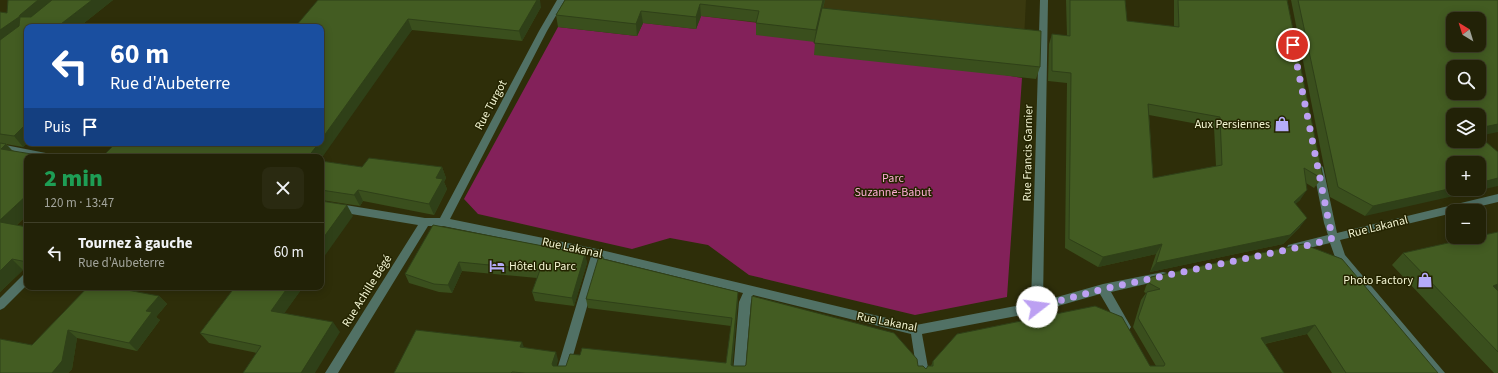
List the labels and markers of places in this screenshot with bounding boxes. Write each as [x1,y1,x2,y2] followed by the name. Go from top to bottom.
[1276,28,1310,62] pin
[1273,115,1291,133] shop icon: Aux Persiennes
[1195,116,1270,133] place label: Aux Persiennes
[488,257,506,275] hotel icon: Hôtel du Parc
[509,258,576,275] place label: Hôtel du Parc
[1416,271,1434,289] shop icon: Photo Factory
[1343,272,1413,289] place label: Photo Factory

